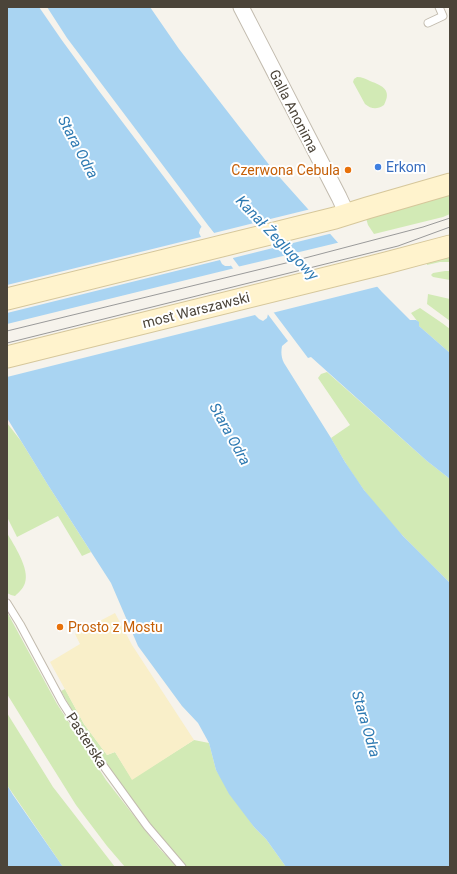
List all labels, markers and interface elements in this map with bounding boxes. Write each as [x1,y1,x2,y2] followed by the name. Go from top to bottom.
[266,67,322,155] street label: Galla Anonima
[54,113,102,181] water label: Stara Odra
[386,159,426,175] place label: Erkom
[231,162,340,178] place label: Czerwona Cebula
[373,162,383,172] marker: Erkom
[343,165,353,175] marker: Czerwona Cebula
[232,192,323,285] water label: Kanał Żeglugowy
[141,289,251,331] street label: most Warszawski
[206,400,254,468] water label: Stara Odra
[68,619,163,635] place label: Prosto z Mostu
[55,622,65,632] marker: Prosto z Mostu
[348,689,384,759] water label: Stara Odra
[63,710,111,770] street label: Pasterska

